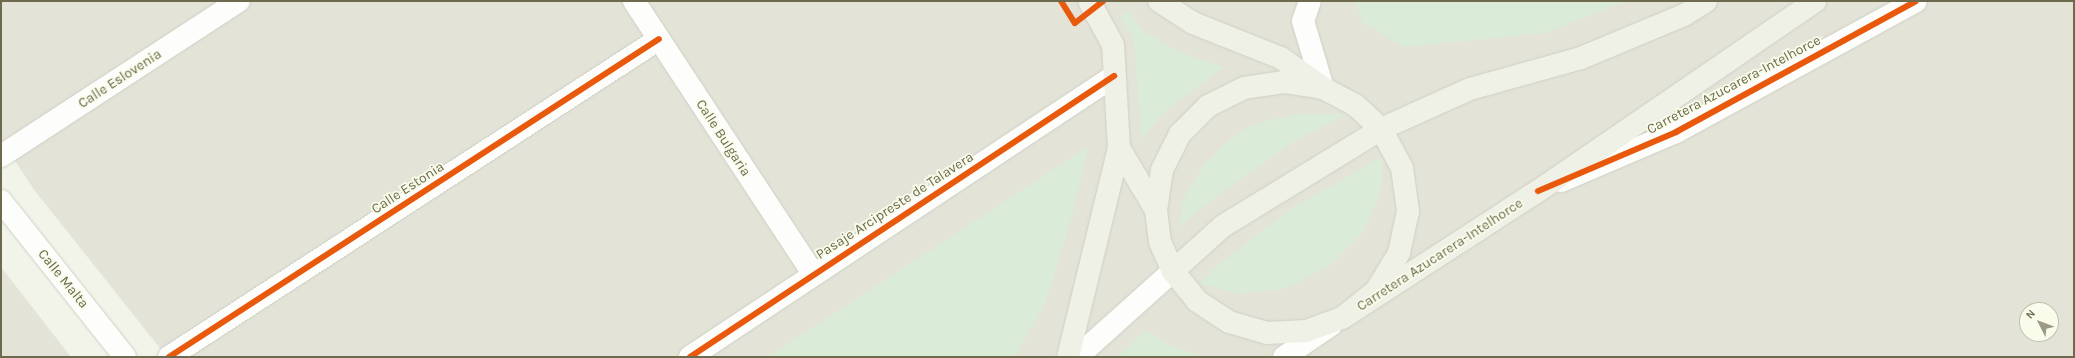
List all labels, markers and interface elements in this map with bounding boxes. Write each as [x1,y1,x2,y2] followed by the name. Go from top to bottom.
[1644,32,1824,138] street label: Carretera Azucarera-Intelhorce
[75,46,165,112] street label: Calle Eslovenia
[692,96,754,180] street label: Calle Bulgaria
[813,149,977,263] street label: Pasaje Arcipreste de Talavera
[369,158,447,218] street label: Calle Estonia
[1354,195,1526,315] street label: Carretera Azucarera-Intelhorce
[34,246,92,312] street label: Calle Malta
[2019,302,2059,342] north arrow
[2023,307,2038,322] text: N

